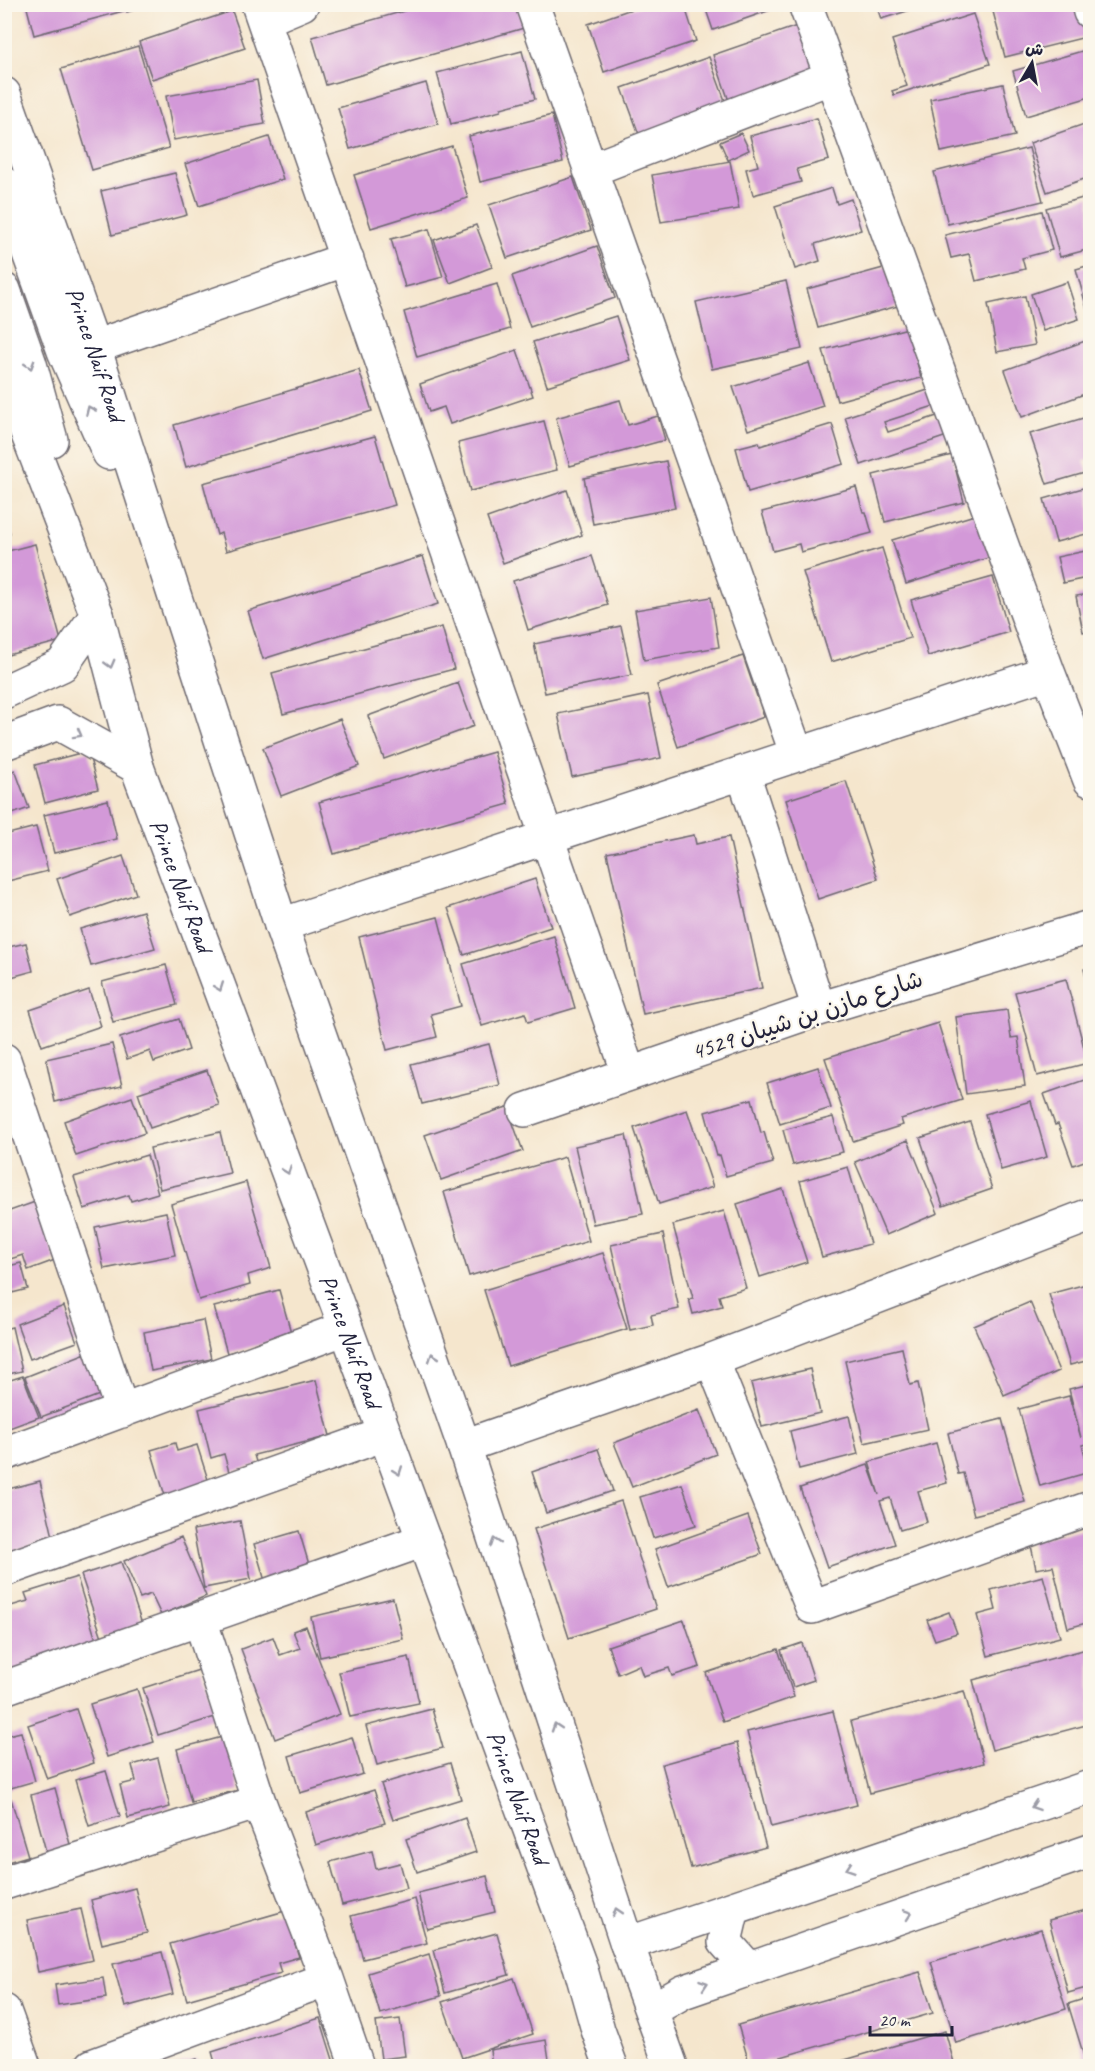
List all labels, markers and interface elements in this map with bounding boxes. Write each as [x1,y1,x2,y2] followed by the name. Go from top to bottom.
[1002,33,1062,93] north arrow
[1024,38,1045,61] text: ش
[59,283,133,428] street label: Prince Naif Road
[23,359,35,370] one-way arrow
[85,405,97,416] one-way arrow
[103,658,115,668] one-way arrow
[71,727,82,738] one-way arrow
[143,815,221,960] street label: Prince Naif Road
[687,963,927,1069] street label: شارع مازن بن شيبان 4529
[212,981,224,992] one-way arrow
[280,1164,292,1175] one-way arrow
[313,1271,390,1415] street label: Prince Naif Road
[428,1352,440,1363] one-way arrow
[391,1465,404,1476] one-way arrow
[490,1537,502,1548] one-way arrow
[551,1722,563,1733] one-way arrow
[480,1727,557,1871] street label: Prince Naif Road
[1030,1799,1041,1811] one-way arrow
[846,1861,856,1874] one-way arrow
[612,1907,624,1918] one-way arrow
[902,1908,913,1921] one-way arrow
[698,1979,709,1992] one-way arrow
[870,1999,952,2037] scale bar
[879,2009,912,2031] text: 20 m

